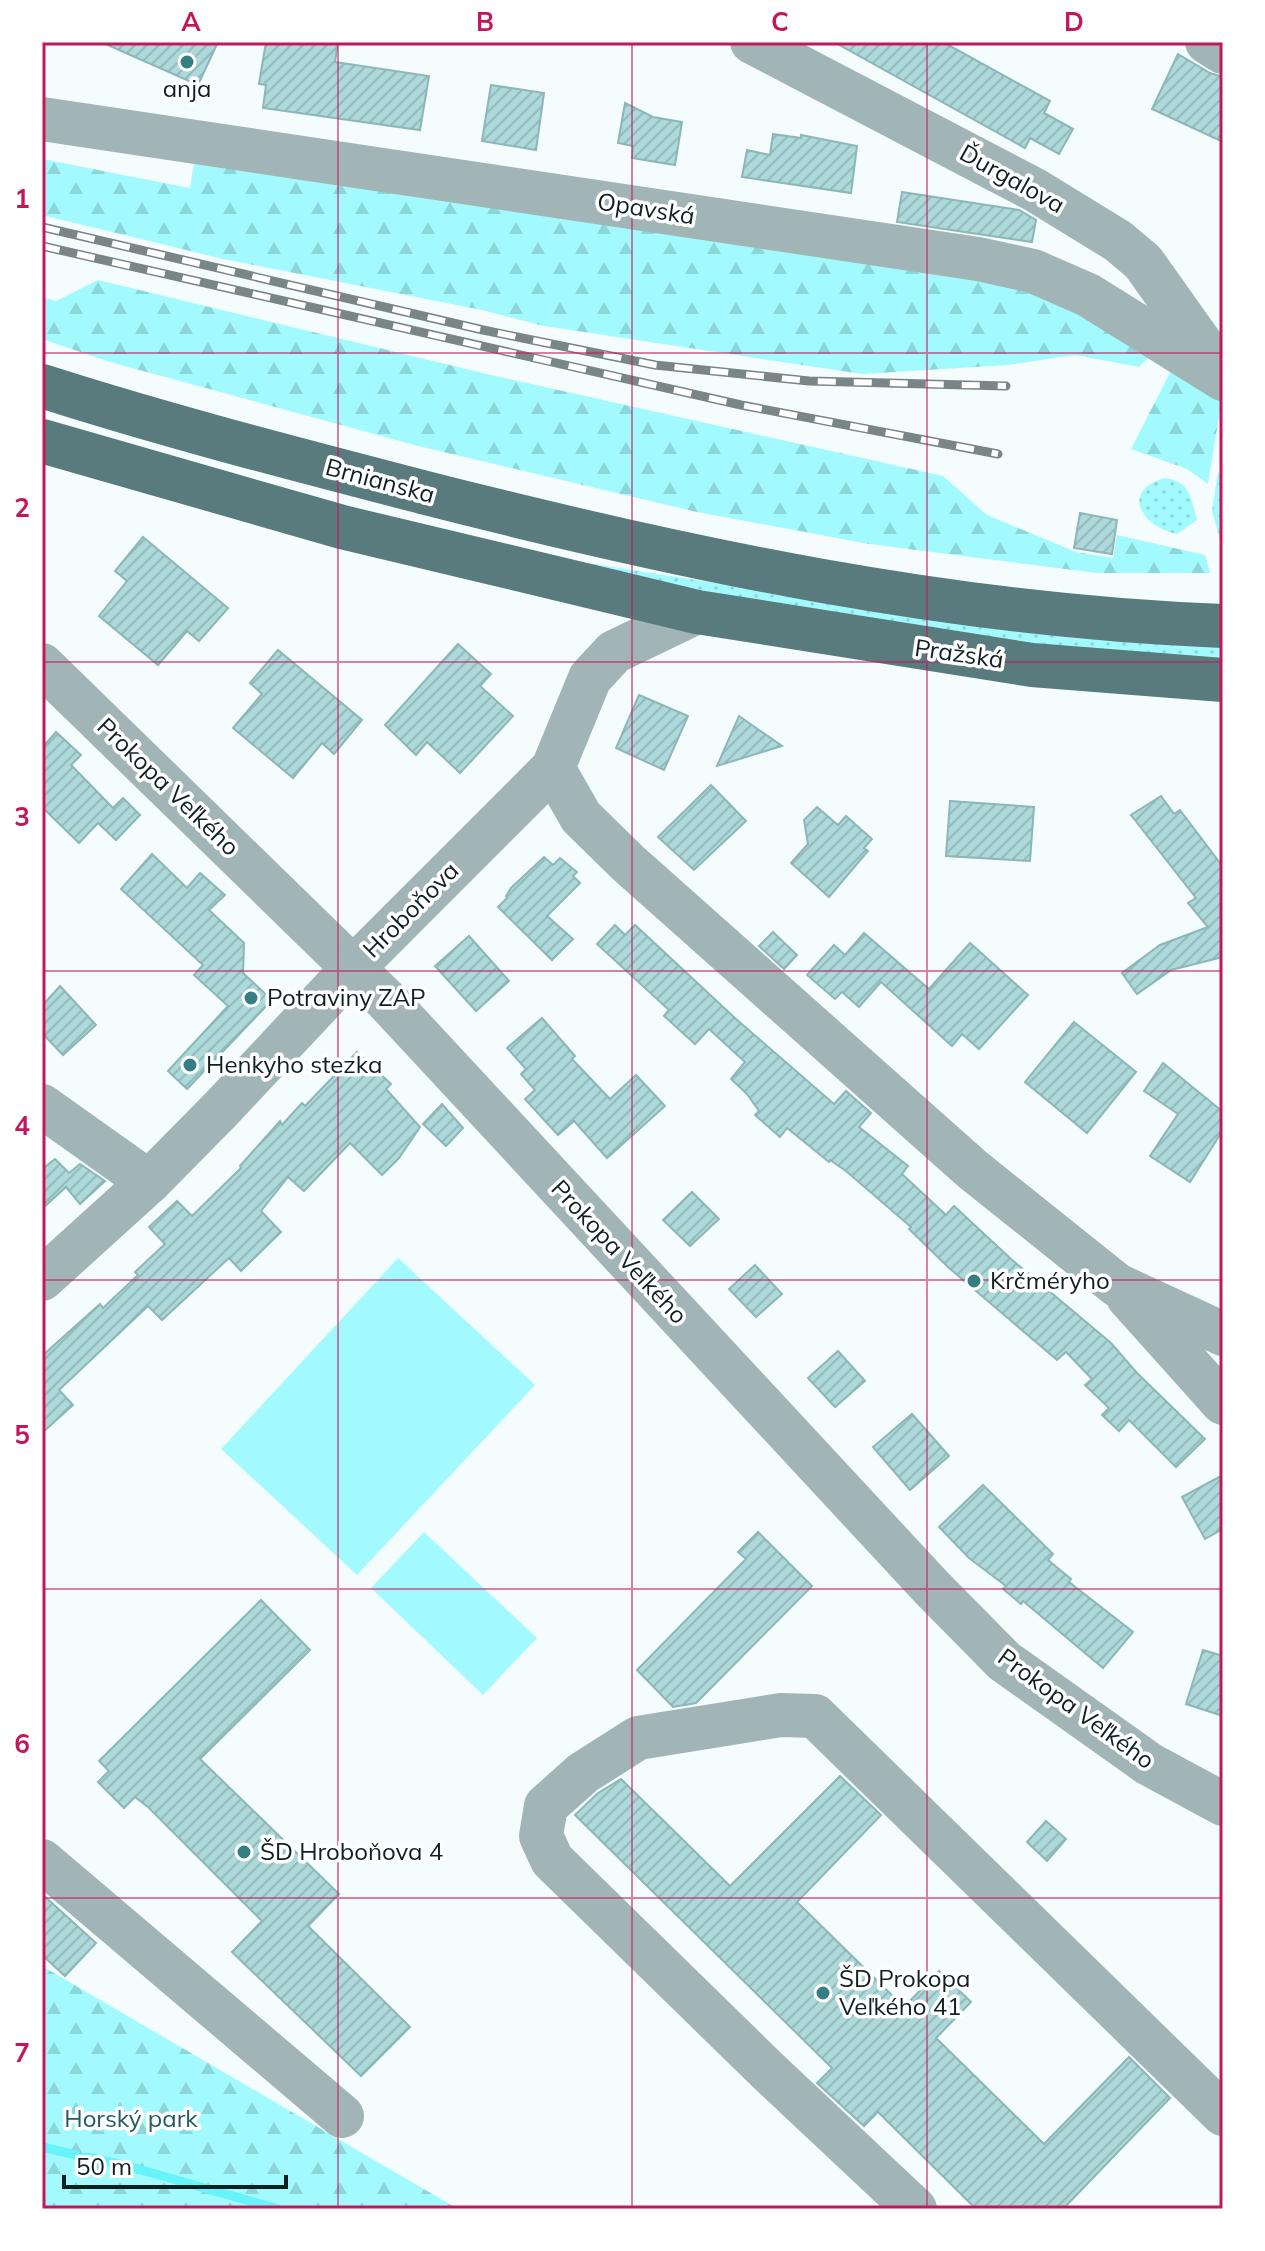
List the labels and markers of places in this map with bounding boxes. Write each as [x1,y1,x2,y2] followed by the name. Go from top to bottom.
[178,53,196,71] marker: anja
[163,73,211,103] place label: anja
[267,982,426,1012] place label: Potraviny ZAP
[242,989,260,1007] marker: Potraviny ZAP
[206,1049,382,1079] place label: Henkyho stezka
[181,1056,199,1074] marker: Henkyho stezka
[990,1265,1110,1295] place label: Krčméryho
[965,1272,983,1290] marker: Krčméryho
[260,1836,443,1866] place label: ŠD Hroboňova 4
[235,1843,253,1861] marker: ŠD Hroboňova 4
[839,1963,970,2021] place label: ŠD Prokopa Veľkého 41
[814,1984,832,2002] marker: ŠD Prokopa Veľkého 41

